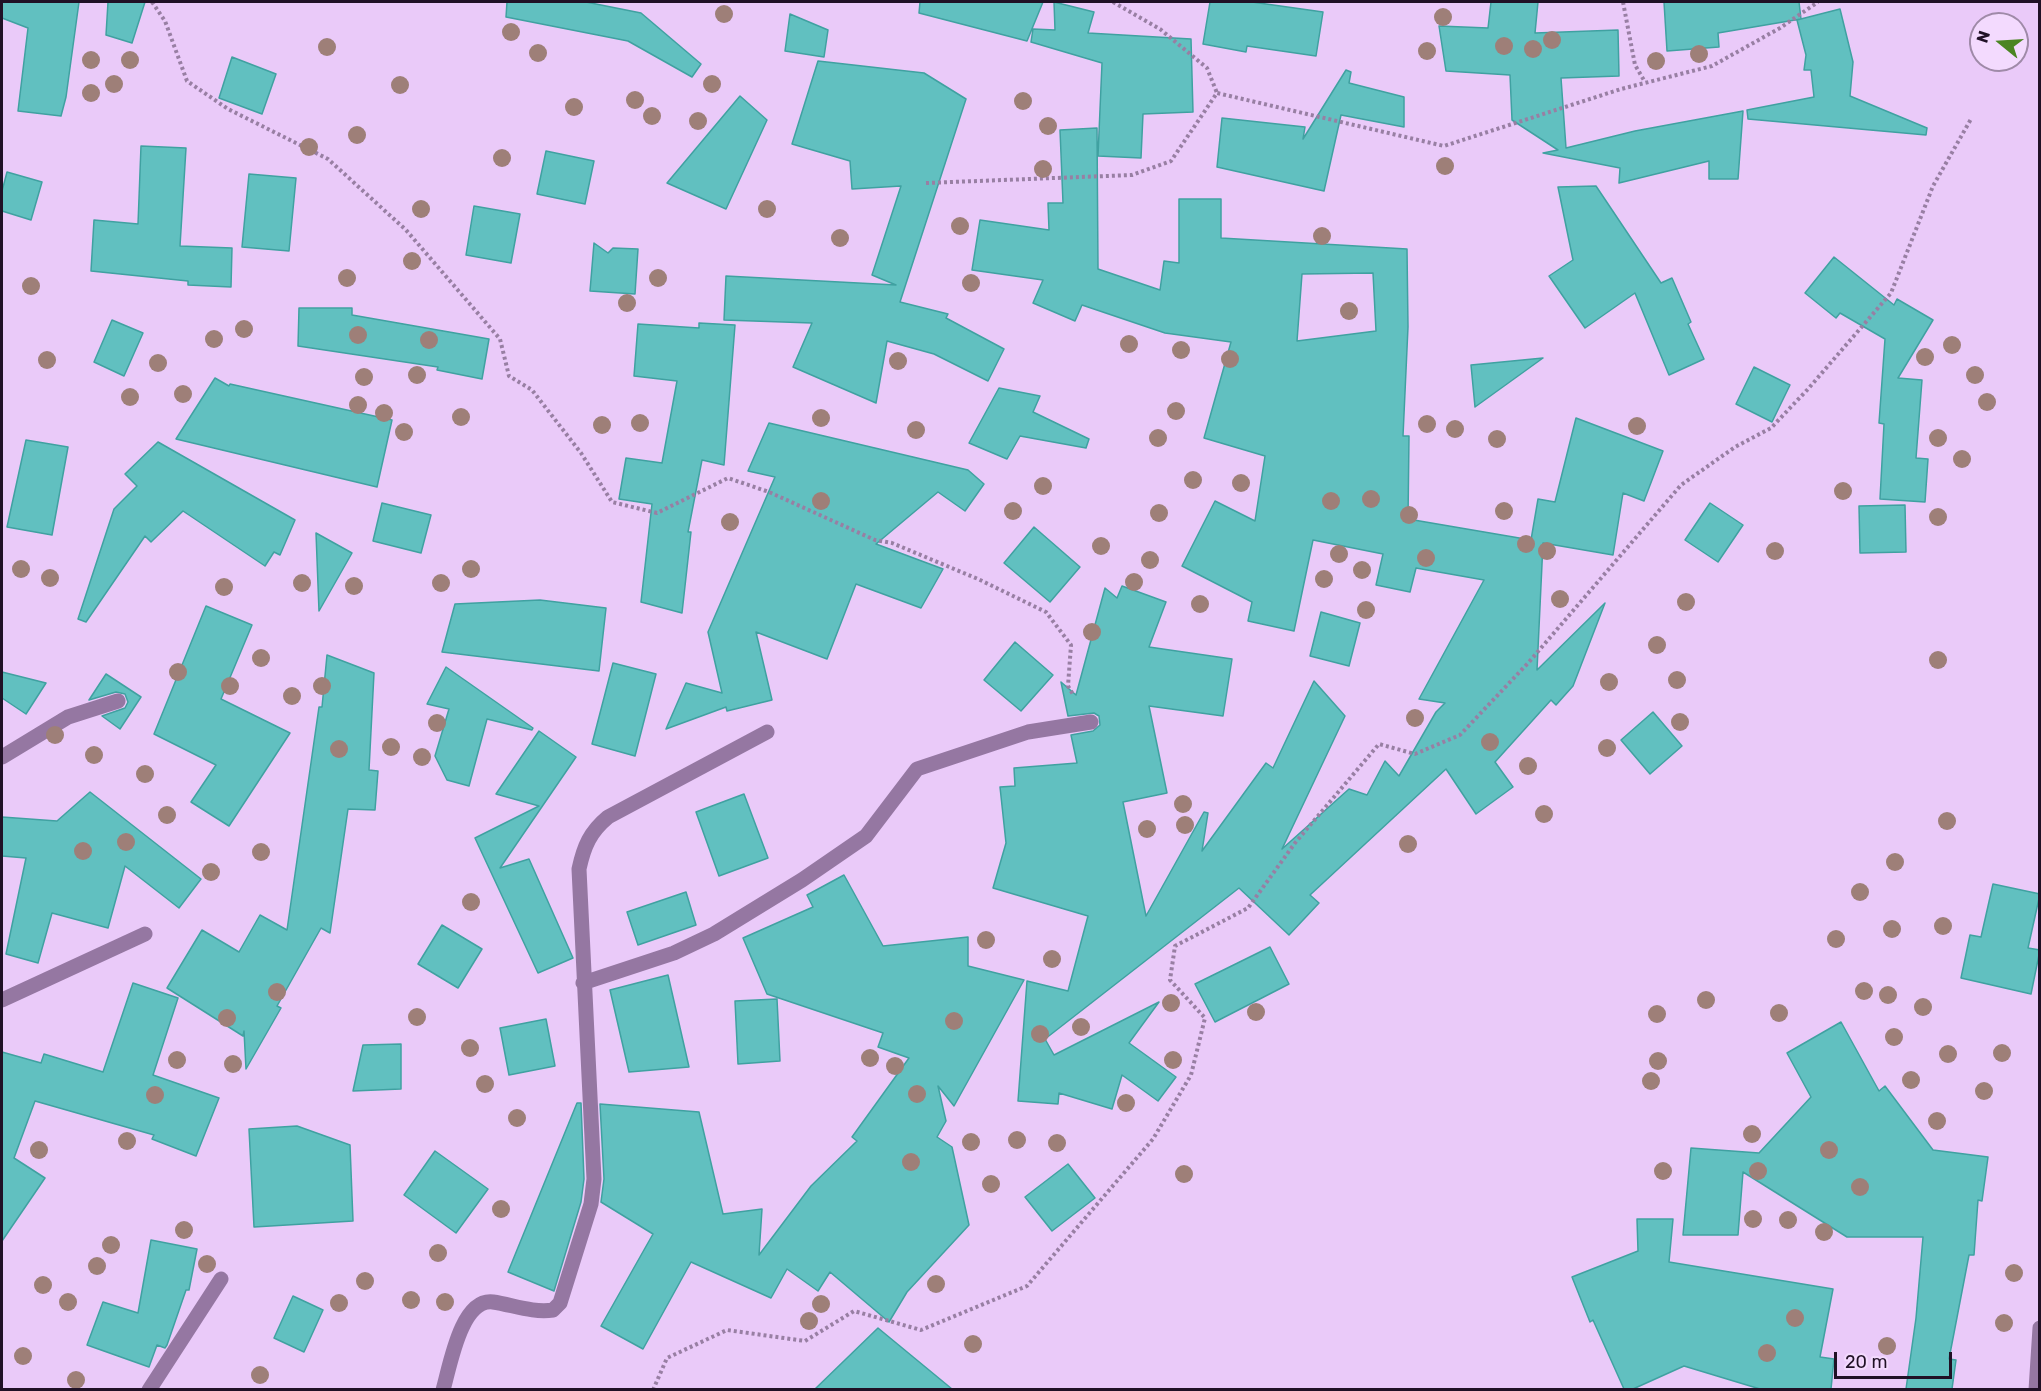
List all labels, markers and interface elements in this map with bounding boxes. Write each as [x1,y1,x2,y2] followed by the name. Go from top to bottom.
[1969,12,2029,72] north arrow
[1972,28,1994,45] text: N
[1837,1340,1956,1378] scale bar
[1845,1351,1887,1373] text: 20 m

